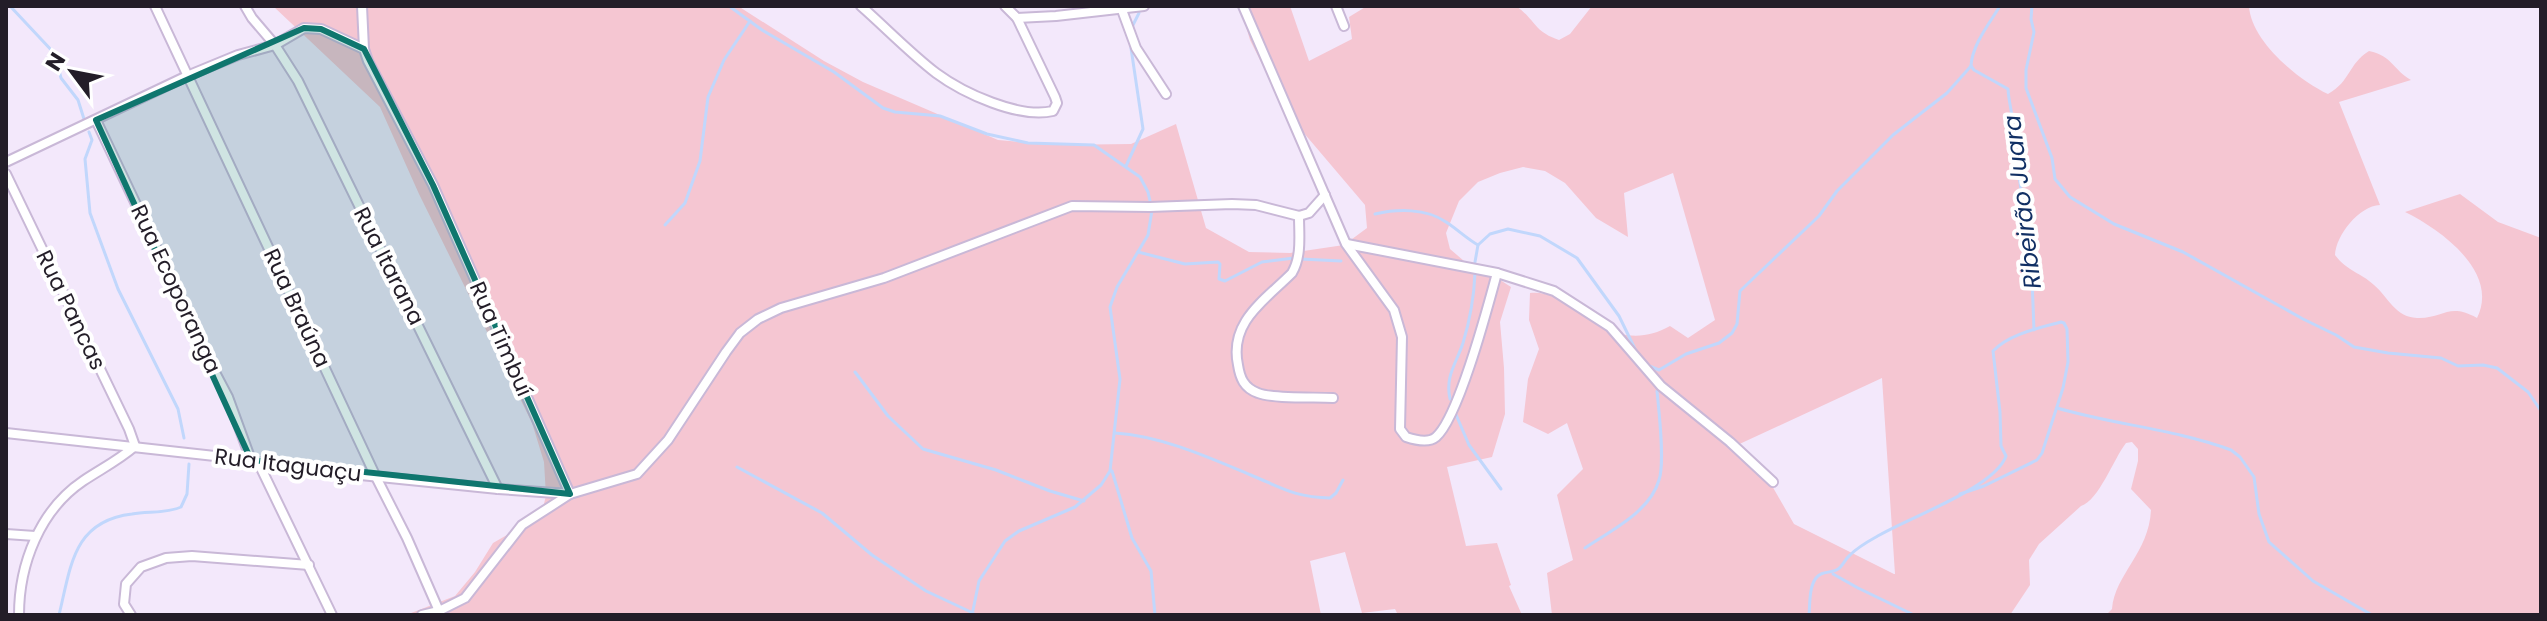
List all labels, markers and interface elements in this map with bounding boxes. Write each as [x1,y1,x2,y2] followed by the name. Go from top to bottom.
[32,32,112,112] north arrow
[38,46,73,77] text: N
[1995,113,2049,291] water label: Ribeirão Juara
[123,200,229,378] street label: Rua Ecoporanga
[346,202,432,330] street label: Rua Itarana
[256,244,338,372] street label: Rua Braúna
[29,245,113,375] street label: Rua Pancas
[462,277,540,401] street label: Rua Timbuí
[213,441,363,489] street label: Rua Itaguaçu

